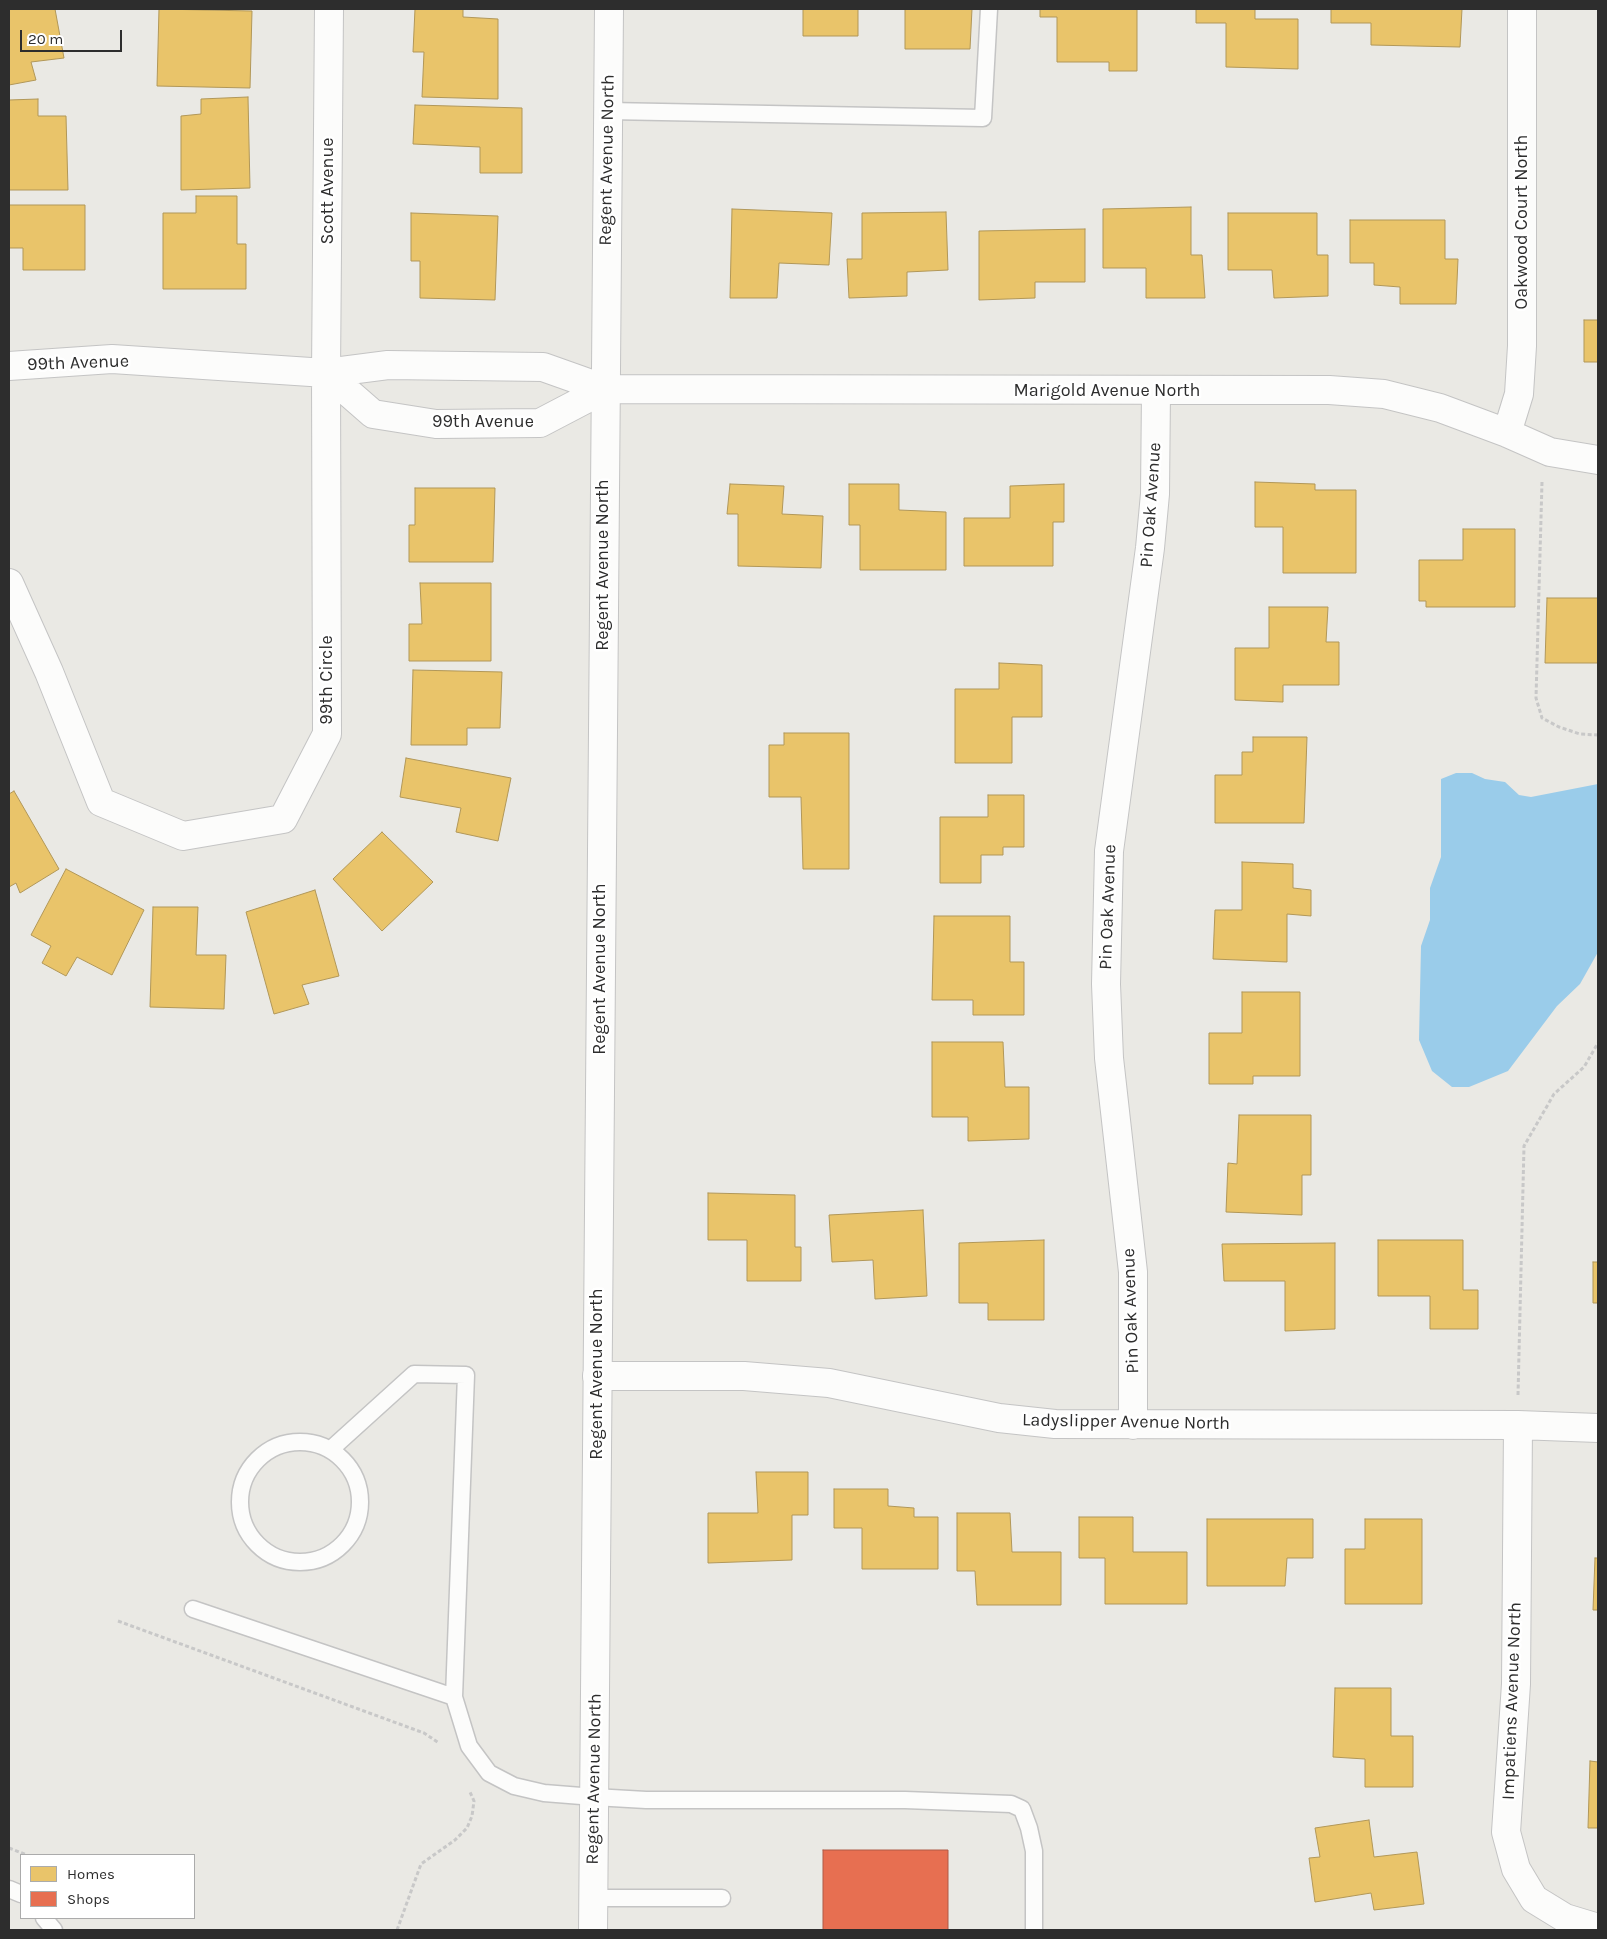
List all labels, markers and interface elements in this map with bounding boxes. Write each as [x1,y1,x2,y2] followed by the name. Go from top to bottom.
[22,20,125,52] scale bar
[28,30,63,48] text: 20 m
[595,74,619,246] street label: Regent Avenue North
[1511,135,1533,309] street label: Oakwood Court North
[317,137,339,245] street label: Scott Avenue
[27,350,129,376] street label: 99th Avenue
[1014,380,1200,402] street label: Marigold Avenue North
[432,411,534,433] street label: 99th Avenue
[1136,442,1166,568] street label: Pin Oak Avenue
[592,479,614,651] street label: Regent Avenue North
[316,635,338,725] street label: 99th Circle
[1095,844,1121,970] street label: Pin Oak Avenue
[589,883,611,1055] street label: Regent Avenue North
[1118,1248,1144,1374] street label: Pin Oak Avenue
[586,1288,608,1460] street label: Regent Avenue North
[1022,1409,1230,1435] street label: Ladyslipper Avenue North
[1498,1602,1526,1800] street label: Impatiens Avenue North
[582,1693,606,1865] street label: Regent Avenue North
[20,1854,195,1919] legend
[67,1865,115,1883] text: Homes
[67,1890,110,1908] text: Shops

